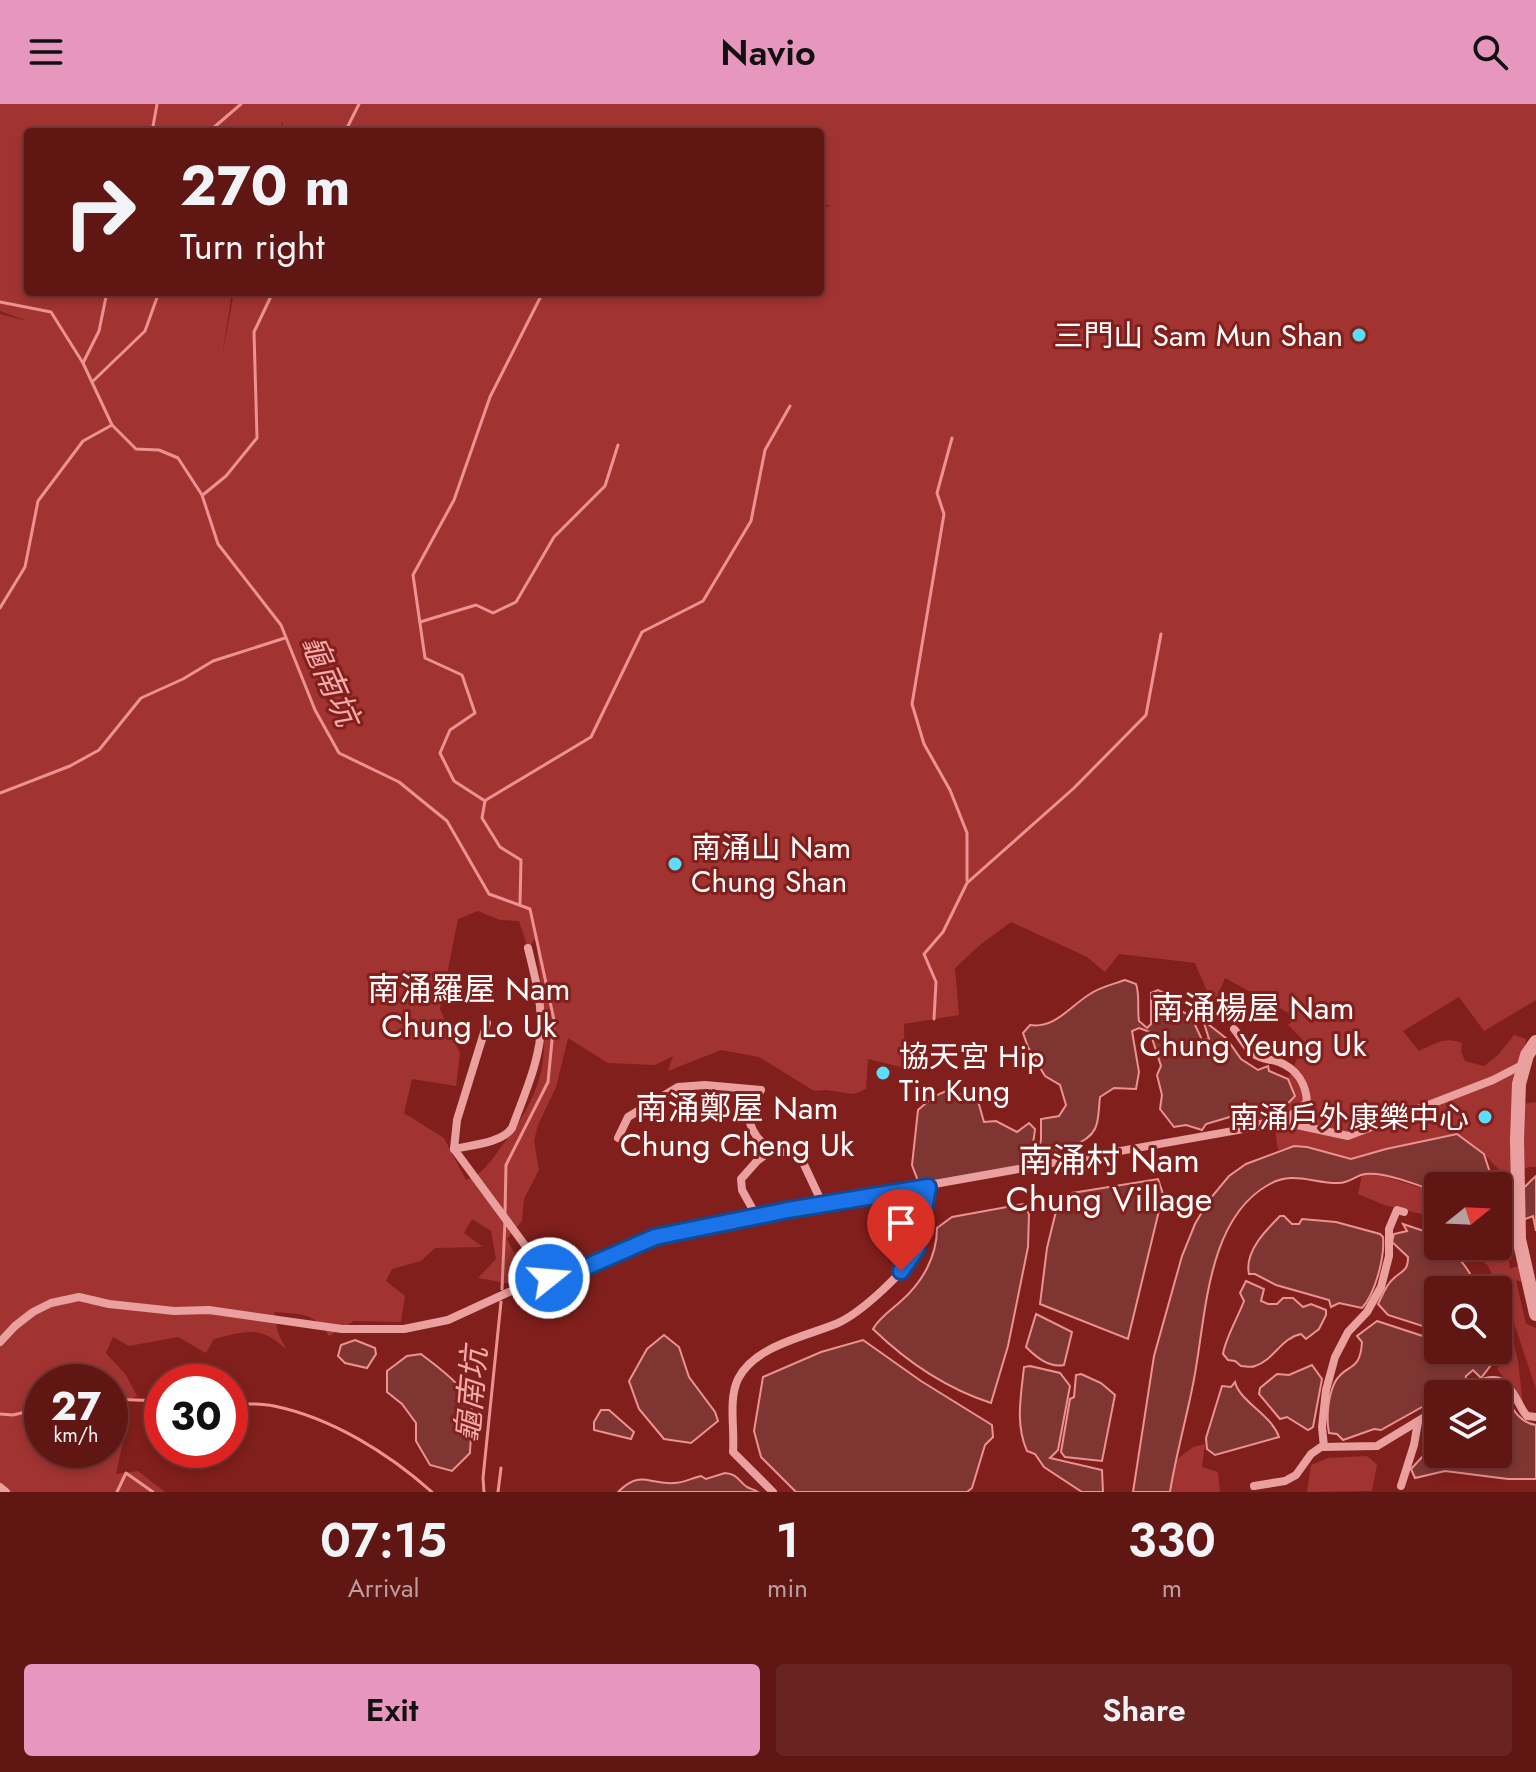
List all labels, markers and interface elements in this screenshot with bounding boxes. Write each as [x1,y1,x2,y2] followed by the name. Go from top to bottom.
[720,26,816,78] text: Navio
[24,30,68,74] icon: menu
[1468,30,1512,74] icon: search
[180,145,350,226] text: 270 m
[48,160,152,264] icon: right
[180,220,325,272] text: Turn right
[1054,314,1343,357] place label: 三門山 Sam Mun Shan
[1350,326,1368,344] marker: 三門山 Sam Mun Shan
[289,627,372,737] water label: 龜南坑
[691,826,851,903] place label: 南涌山 Nam Chung Shan
[666,855,684,873] marker: 南涌山 Nam Chung Shan
[368,966,570,1049] district label: 南涌羅屋 Nam Chung Lo Uk
[1140,985,1367,1068] district label: 南涌楊屋 Nam Chung Yeung Uk
[899,1035,1044,1112] place label: 協天宮 Hip Tin Kung
[874,1064,892,1082] marker: 協天宮 Hip Tin Kung
[620,1085,855,1168] district label: 南涌鄭屋 Nam Chung Cheng Uk
[1229,1096,1469,1139] place label: 南涌戶外康樂中心
[1476,1108,1494,1126] marker: 南涌戶外康樂中心
[1006,1136,1212,1224] district label: 南涌村 Nam Chung Village
[1424,1172,1512,1260] north arrow
[1424,1172,1512,1468] map controls
[867,1189,935,1271] pin
[879,1201,923,1245] icon: arrive
[507,1236,591,1320] position arrow
[1424,1276,1512,1364] button: search
[444,1341,498,1445] water label: 龜南坑
[144,1364,248,1468] speed limit sign: 30
[51,1377,101,1435] text: 27
[1424,1380,1512,1468] button: layers
[53,1421,99,1450] text: km/h
[320,1506,447,1575] text: 07:15
[776,1506,799,1575] text: 1
[1128,1506,1216,1575] text: 330
[348,1569,419,1607] text: Arrival
[767,1569,808,1607] text: min
[1162,1569,1182,1607] text: m
[24,1664,760,1756] button: Exit
[776,1664,1512,1756] button: Share

